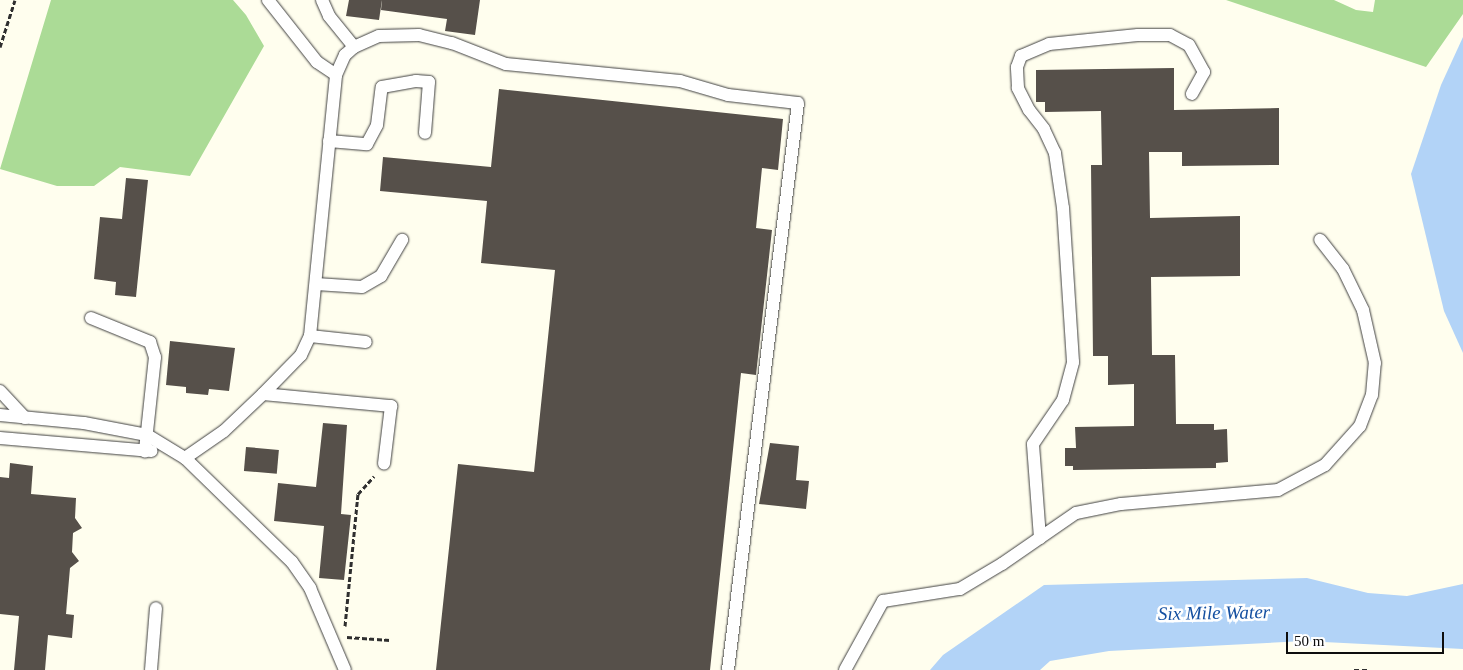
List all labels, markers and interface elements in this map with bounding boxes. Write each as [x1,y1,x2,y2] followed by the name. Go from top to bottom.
[1158,601,1270,625] water label: Six Mile Water
[1288,622,1446,654] scale bar
[1294,633,1324,649] text: 50 m

